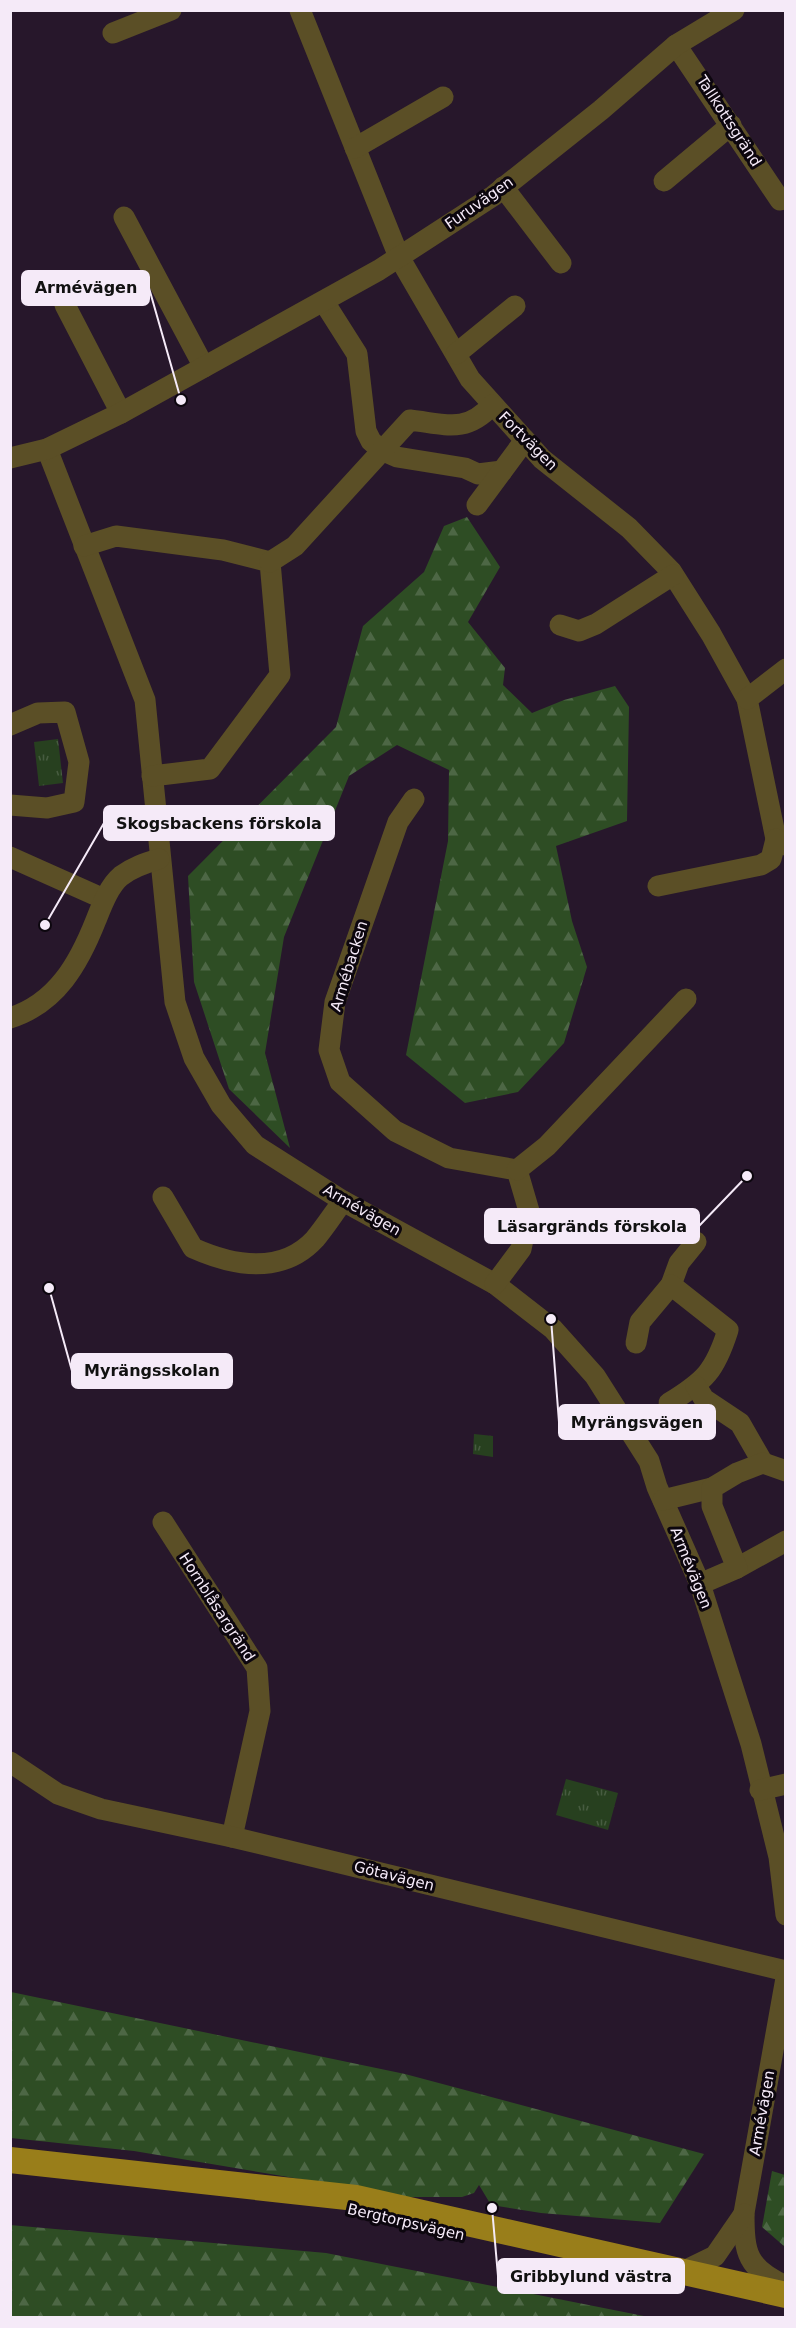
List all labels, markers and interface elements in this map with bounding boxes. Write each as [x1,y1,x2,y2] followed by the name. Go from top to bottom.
[692,71,765,170] street label: Tallkottsgränd
[441,173,517,233] street label: Furuvägen
[22,271,149,305] callout: Armévägen
[35,278,137,297] text: Armévägen
[495,408,561,474] street label: Fortvägen
[104,806,334,840] callout: Skogsbackens förskola
[116,814,322,833] text: Skogsbackens förskola
[327,918,371,1014] street label: Armébacken
[320,1181,404,1239] street label: Armévägen
[485,1209,699,1243] callout: Läsargränds förskola
[497,1217,687,1236] text: Läsargränds förskola
[72,1354,232,1388] callout: Myrängsskolan
[84,1361,220,1380] text: Myrängsskolan
[559,1405,715,1439] callout: Myrängsvägen
[571,1413,703,1432] text: Myrängsvägen
[666,1525,716,1611] street label: Armévägen
[175,1549,259,1665] street label: Hornblåsargränd
[352,1857,436,1895] street label: Götavägen
[746,2069,778,2157] street label: Armévägen
[346,2200,466,2244] street label: Bergtorpsvägen
[498,2259,684,2293] callout: Gribbylund västra
[510,2267,672,2286] text: Gribbylund västra

